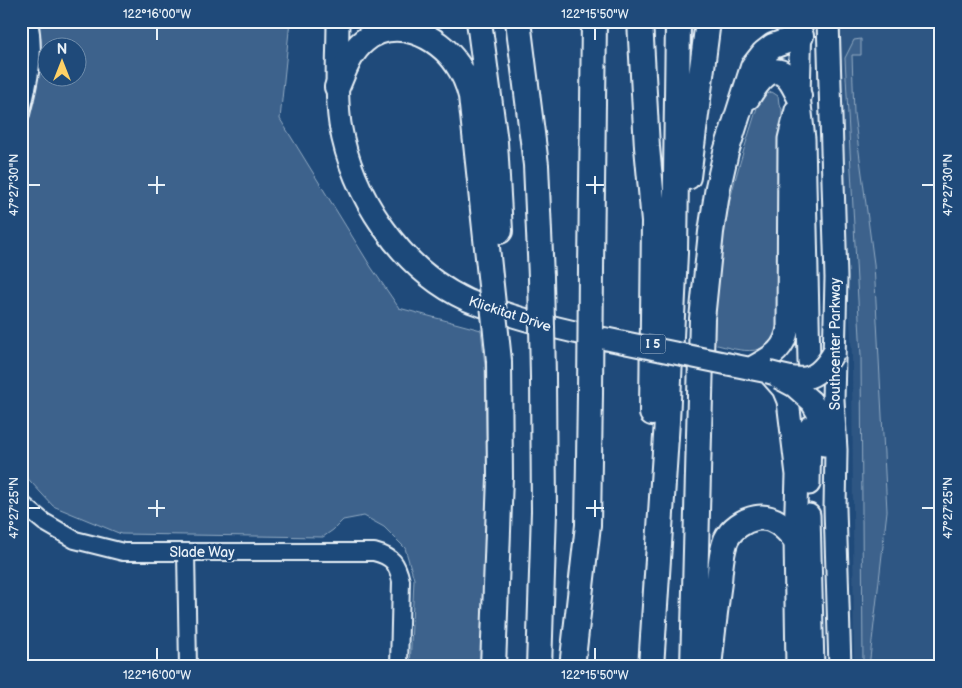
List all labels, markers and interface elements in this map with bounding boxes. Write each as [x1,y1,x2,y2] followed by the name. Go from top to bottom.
[123,7,191,22] text: 122°16'00"W
[561,7,629,22] text: 122°15'50"W
[38,38,88,88] north arrow
[57,41,67,58] text: N
[7,154,22,216] text: 47°27'30"N
[941,154,956,216] text: 47°27'30"N
[827,277,844,410] street label: Southcenter Parkway
[467,293,553,335] street label: Klickitat Drive
[640,334,666,354] road number: I 5
[7,477,22,539] text: 47°27'25"N
[941,477,956,539] text: 47°27'25"N
[169,544,235,561] street label: Slade Way
[123,668,191,683] text: 122°16'00"W
[561,668,629,683] text: 122°15'50"W

